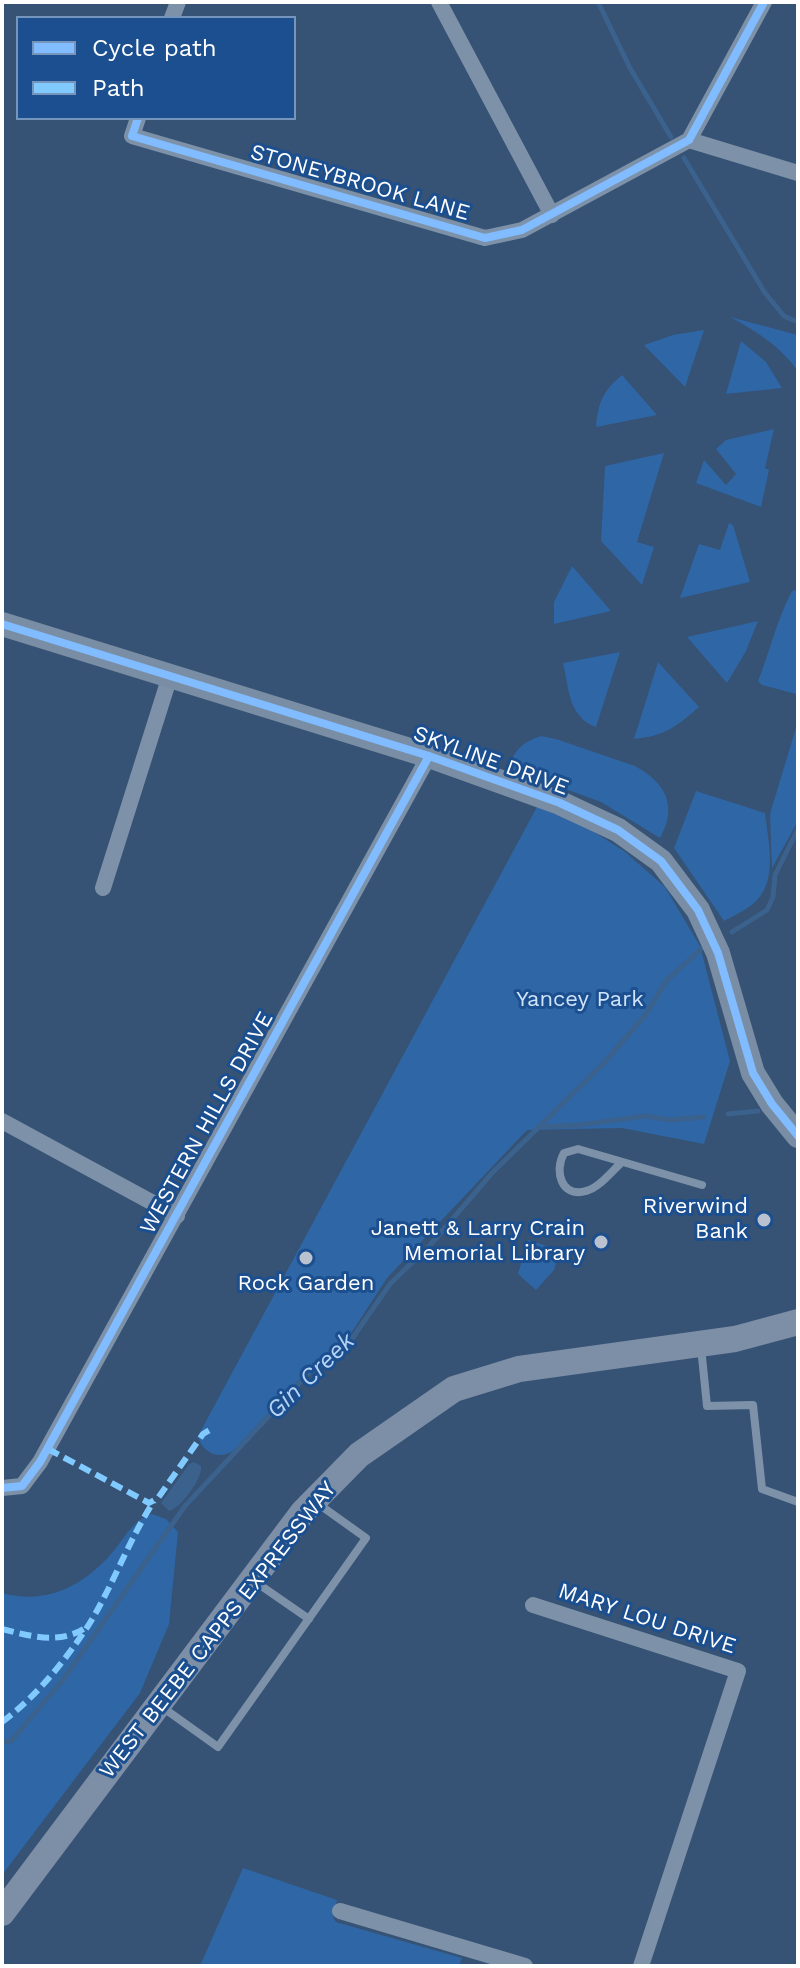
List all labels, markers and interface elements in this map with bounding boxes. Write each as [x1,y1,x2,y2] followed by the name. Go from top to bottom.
[16,16,296,120] legend
[92,34,217,62] text: Cycle path
[92,74,145,102] text: Path
[247,139,473,227] street label: STONEYBROOK LANE
[410,721,572,801] street label: SKYLINE DRIVE
[516,987,644,1013] park label: Yancey Park
[135,1007,279,1239] street label: WESTERN HILLS DRIVE
[643,1194,748,1246] place label: Riverwind Bank
[755,1211,773,1229] marker: Riverwind Bank
[371,1216,585,1268] place label: Janett & Larry Crain Memorial Library
[592,1233,610,1251] marker: Janett & Larry Crain Memorial Library
[297,1249,315,1267] marker: Rock Garden
[238,1271,374,1297] place label: Rock Garden
[261,1327,361,1425] water label: Gin Creek
[94,1476,342,1784] street label: WEST BEEBE CAPPS EXPRESSWAY
[555,1578,739,1660] street label: MARY LOU DRIVE

